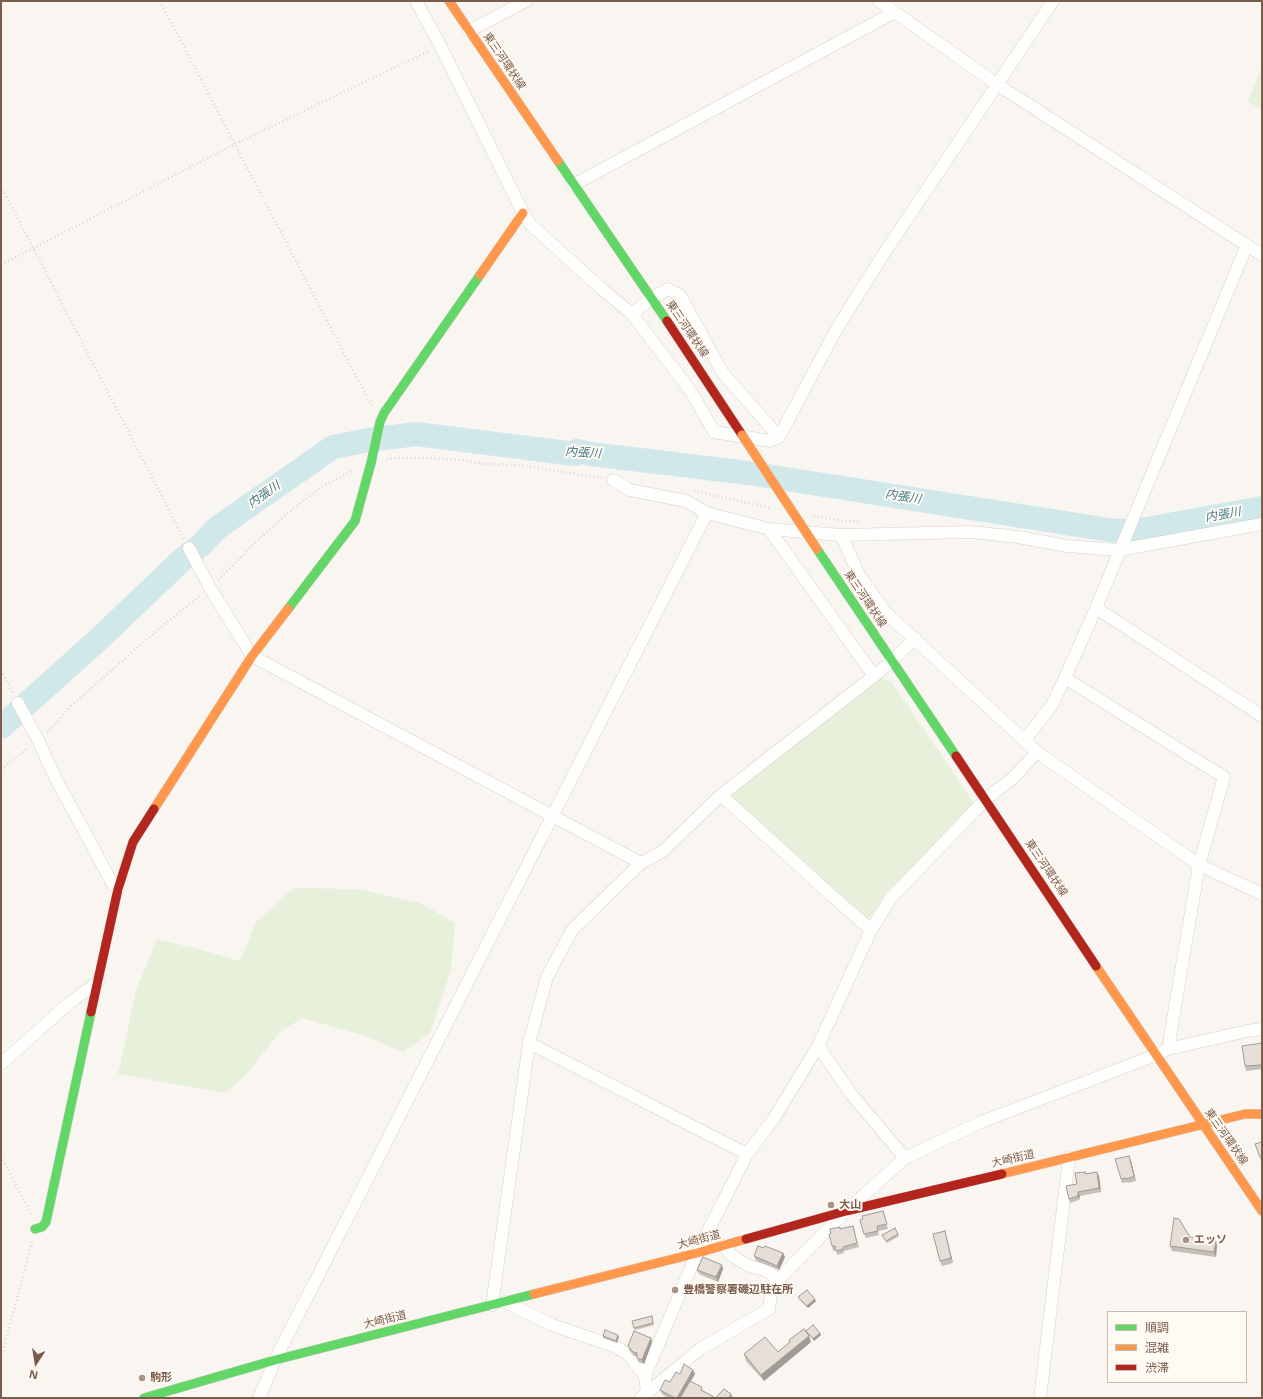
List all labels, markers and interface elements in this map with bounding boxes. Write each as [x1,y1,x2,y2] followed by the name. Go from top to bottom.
[480,30,528,92] street label: 東三河環状線
[663,298,711,360] street label: 東三河環状線
[565,445,601,461] water label: 内張川
[245,479,283,511] water label: 内張川
[884,487,922,507] water label: 内張川
[1204,505,1242,525] water label: 内張川
[841,568,889,630] street label: 東三河環状線
[1022,837,1070,899] street label: 東三河環状線
[1202,1106,1250,1168] street label: 東三河環状線
[990,1148,1036,1170] street label: 大崎街道
[839,1198,861,1212] place label: 大山
[826,1200,836,1210] marker: 大山
[676,1228,722,1252] street label: 大崎街道
[1194,1233,1227,1247] place label: エッソ
[1181,1235,1191,1245] marker: エッソ
[683,1283,793,1297] place label: 豊橋警察署磯辺駐在所
[670,1285,680,1295] marker: 豊橋警察署磯辺駐在所
[362,1308,408,1332] street label: 大崎街道
[1107,1311,1247,1383] legend
[1145,1319,1169,1336] text: 順調
[1145,1339,1169,1356] text: 混雑
[16,1343,56,1383] north arrow
[1145,1359,1169,1376] text: 渋滞
[27,1367,39,1383] text: N
[150,1371,172,1385] place label: 駒形
[137,1373,147,1383] marker: 駒形

